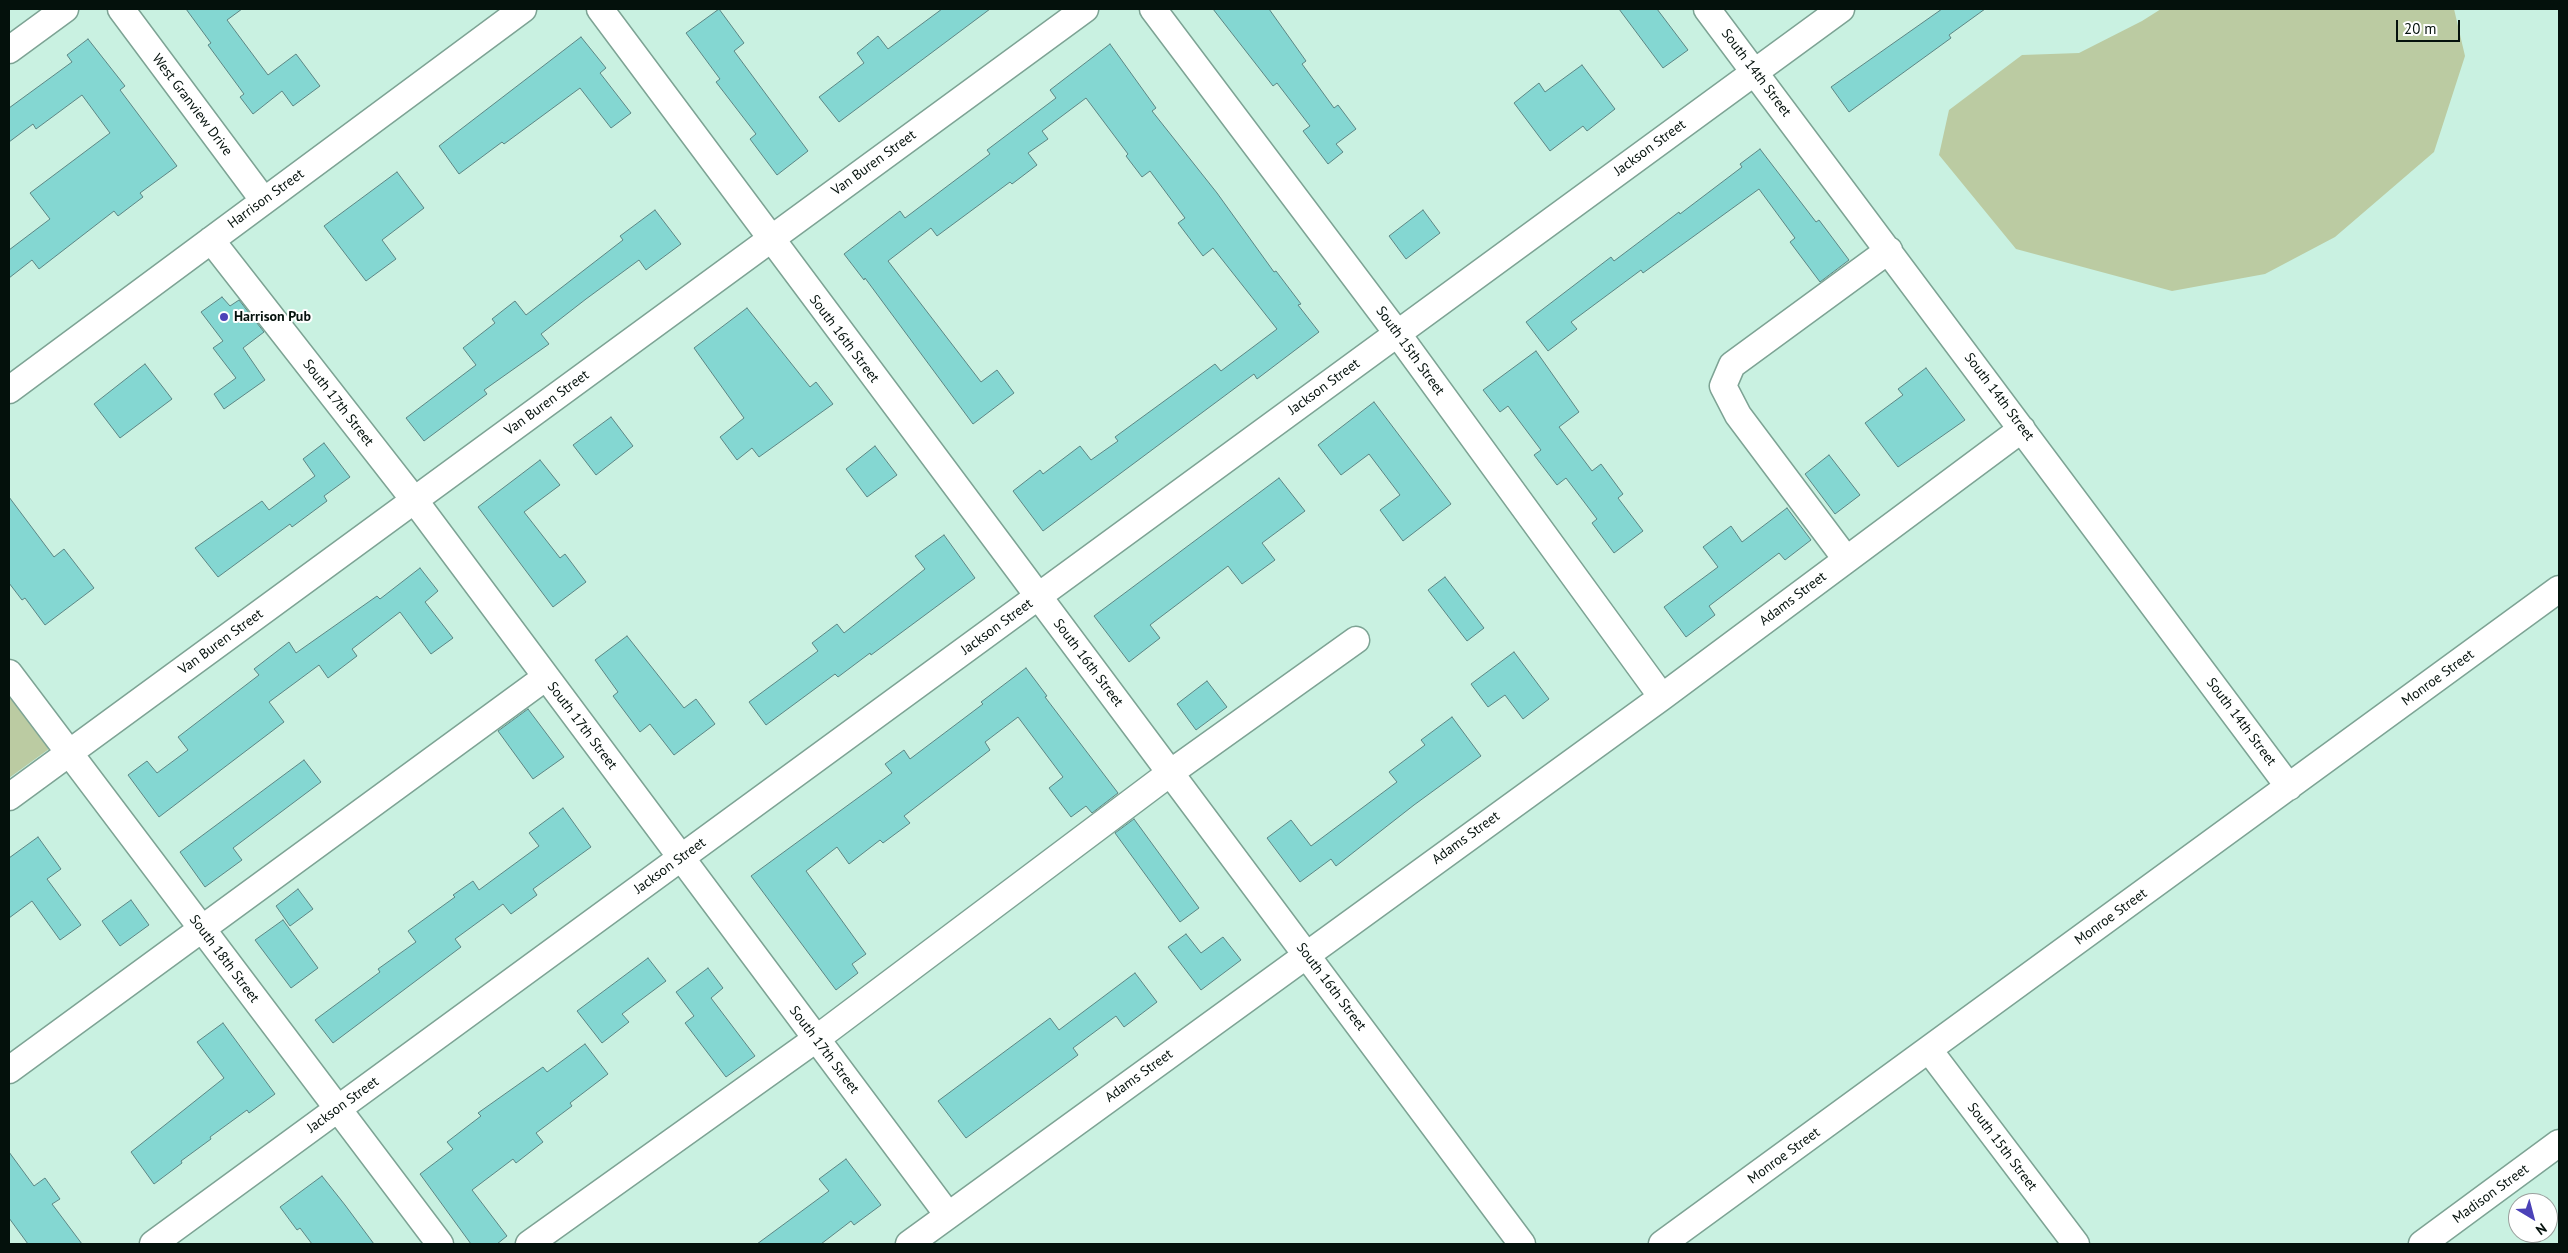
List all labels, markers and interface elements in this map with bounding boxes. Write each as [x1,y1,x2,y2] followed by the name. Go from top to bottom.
[2398,10,2462,42] scale bar
[2404,19,2437,38] text: 20 m
[1717,26,1795,120] street label: South 14th Street
[148,51,236,159] street label: West Granview Drive
[1611,116,1689,180] street label: Jackson Street
[828,127,920,199] street label: Van Buren Street
[225,166,307,232] street label: Harrison Street
[805,292,883,386] street label: South 16th Street
[1372,303,1448,399] street label: South 15th Street
[234,309,311,325] place label: Harrison Pub
[218,311,230,323] marker: Harrison Pub
[1960,350,2038,444] street label: South 14th Street
[1285,355,1363,419] street label: Jackson Street
[299,356,377,450] street label: South 17th Street
[501,367,593,439] street label: Van Buren Street
[1756,568,1830,630] street label: Adams Street
[958,595,1036,659] street label: Jackson Street
[175,606,267,678] street label: Van Buren Street
[1049,616,1127,710] street label: South 16th Street
[2399,646,2477,710] street label: Monroe Street
[2202,675,2280,769] street label: South 14th Street
[544,679,620,773] street label: South 17th Street
[1429,808,1503,868] street label: Adams Street
[631,834,709,898] street label: Jackson Street
[2072,885,2150,949] street label: Monroe Street
[185,912,263,1006] street label: South 18th Street
[1292,940,1370,1034] street label: South 16th Street
[786,1003,862,1097] street label: South 17th Street
[1102,1046,1176,1106] street label: Adams Street
[304,1073,382,1137] street label: Jackson Street
[1963,1100,2041,1194] street label: South 15th Street
[1745,1124,1823,1188] street label: Monroe Street
[2450,1161,2532,1227] street label: Madison Street
[2508,1193,2558,1243] north arrow
[2532,1219,2551,1239] text: N

